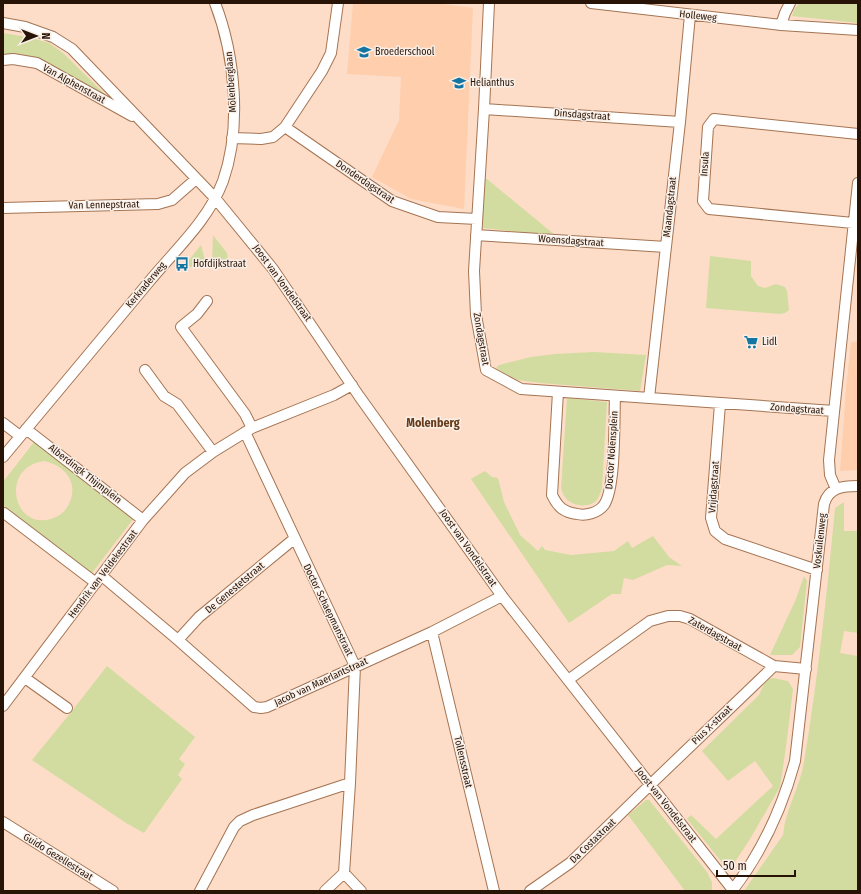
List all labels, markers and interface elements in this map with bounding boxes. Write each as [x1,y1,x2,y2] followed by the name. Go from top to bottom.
[679,8,718,24] street label: Holleweg
[16,16,56,56] north arrow
[39,33,52,39] text: N
[356,44,372,60] school or university icon: Broederschool
[375,46,435,58] place label: Broederschool
[223,51,239,113] street label: Molenberglaan
[41,62,108,106] street label: Van Alphenstraat
[451,75,467,91] school or university icon: Helianthus
[470,77,514,89] place label: Helianthus
[553,107,611,123] street label: Dinsdagstraat
[698,151,712,177] street label: Insula
[333,158,397,206] street label: Donderdagstraat
[661,175,679,238] street label: Maandagstraat
[68,198,140,212] street label: Van Lennepstraat
[538,233,605,249] street label: Woensdagstraat
[250,242,314,324] street label: Joost van Vondelstraat
[174,256,190,272] bus stop icon: Hofdijkstraat
[193,258,247,270] place label: Hofdijkstraat
[123,259,169,310] street label: Kerkraderweg
[470,312,492,367] street label: Zondagstraat
[743,334,759,350] supermarket icon: Lidl
[762,336,777,348] place label: Lidl
[770,401,825,417] street label: Zondagstraat
[603,410,621,490] street label: Doctor Nolensplein
[406,416,460,430] district label: Molenberg
[46,442,124,506] street label: Alberdingk Thijmplein
[706,460,722,513] street label: Vrijdagstraat
[437,507,500,590] street label: Joost van Vondelstraat
[811,512,829,569] street label: Voskuilenweg
[66,527,141,621] street label: Hendrik van Veldekestraat
[203,559,267,616] street label: De Genestetstraat
[301,562,356,659] street label: Doctor Schaepmanstraat
[686,614,744,654] street label: Zaterdagstraat
[272,655,370,709] street label: Jacob van Maerlantstraat
[689,702,735,747] street label: Pius X-straat
[451,735,475,790] street label: Tollensstraat
[633,765,700,846] street label: Joost van Vondelstraat
[568,816,619,866] street label: Da Costastraat
[21,831,96,884] street label: Guido Gezellestraat
[717,852,795,878] scale bar
[723,859,747,873] text: 50 m

